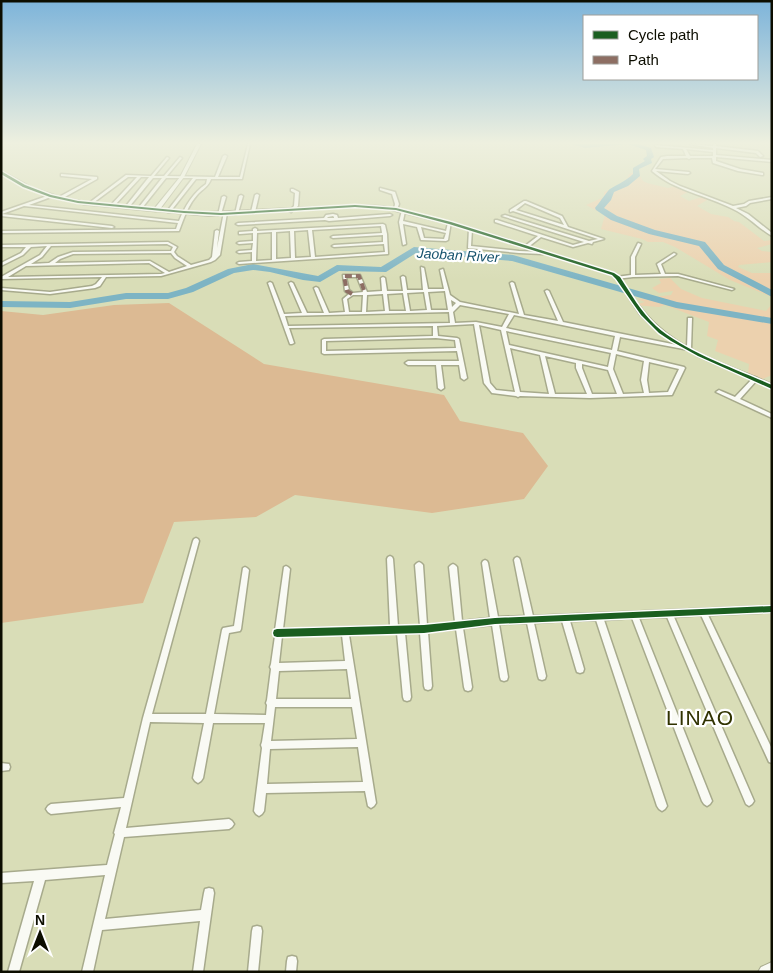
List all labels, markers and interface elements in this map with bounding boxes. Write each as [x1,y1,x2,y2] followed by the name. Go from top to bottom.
[583,15,758,80] legend
[628,26,699,43] text: Cycle path
[628,51,659,68] text: Path
[415,245,501,265] water label: Jaoban River
[666,706,734,729] district label: LINAO
[15,908,65,958] north arrow
[35,912,45,928] text: N

